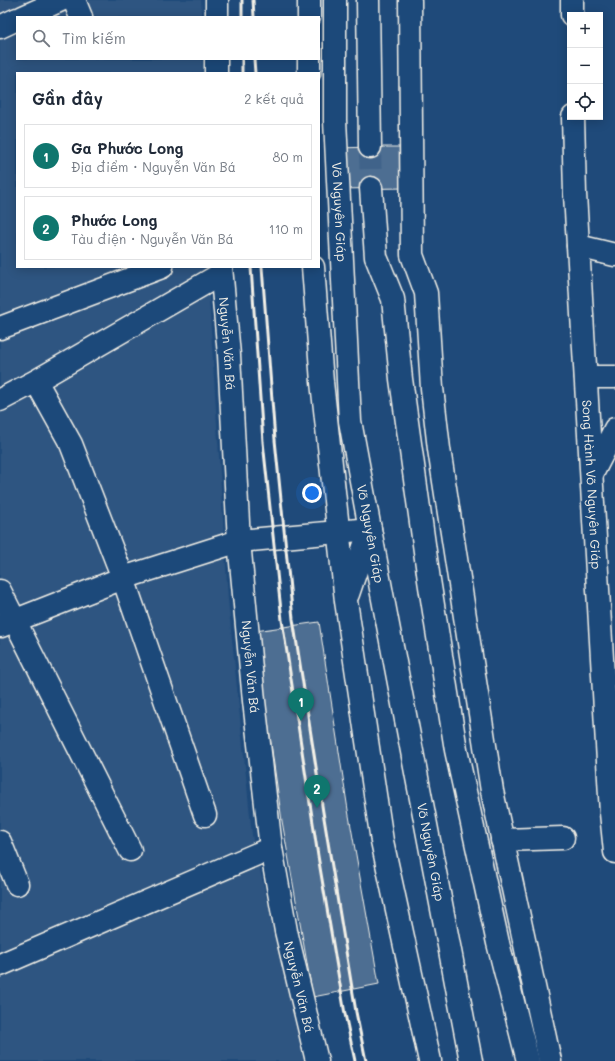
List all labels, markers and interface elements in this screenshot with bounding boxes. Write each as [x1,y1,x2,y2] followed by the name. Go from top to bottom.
[567,12,603,120] map controls
[567,12,603,48] button: +
[16,16,320,60] search box
[30,27,52,49] icon: search
[62,28,126,48] text: Tìm kiếm
[567,48,603,84] button: −
[567,84,603,120] button: locate
[32,87,103,109] text: Gần đây
[244,90,304,107] text: 2 kết quả
[71,138,184,158] text: Ga Phước Long
[43,148,49,165] text: 1
[273,148,303,165] text: 80 m
[71,158,236,175] text: Địa điểm · Nguyễn Văn Bá
[329,162,351,262] street label: Võ Nguyên Giáp
[71,210,157,230] text: Phước Long
[42,220,50,237] text: 2
[269,220,303,237] text: 110 m
[71,230,234,247] text: Tàu điện · Nguyễn Văn Bá
[216,296,240,391] street label: Nguyễn Văn Bá
[579,399,606,570] street label: Song Hành Võ Nguyên Giáp
[302,483,322,503] your location
[354,483,389,584] street label: Võ Nguyên Giáp
[238,619,264,714] street label: Nguyễn Văn Bá
[288,688,314,721] pin: 1
[304,775,330,808] pin: 2
[414,801,449,903] street label: Võ Nguyên Giáp
[281,939,319,1034] street label: Nguyễn Văn Bá

